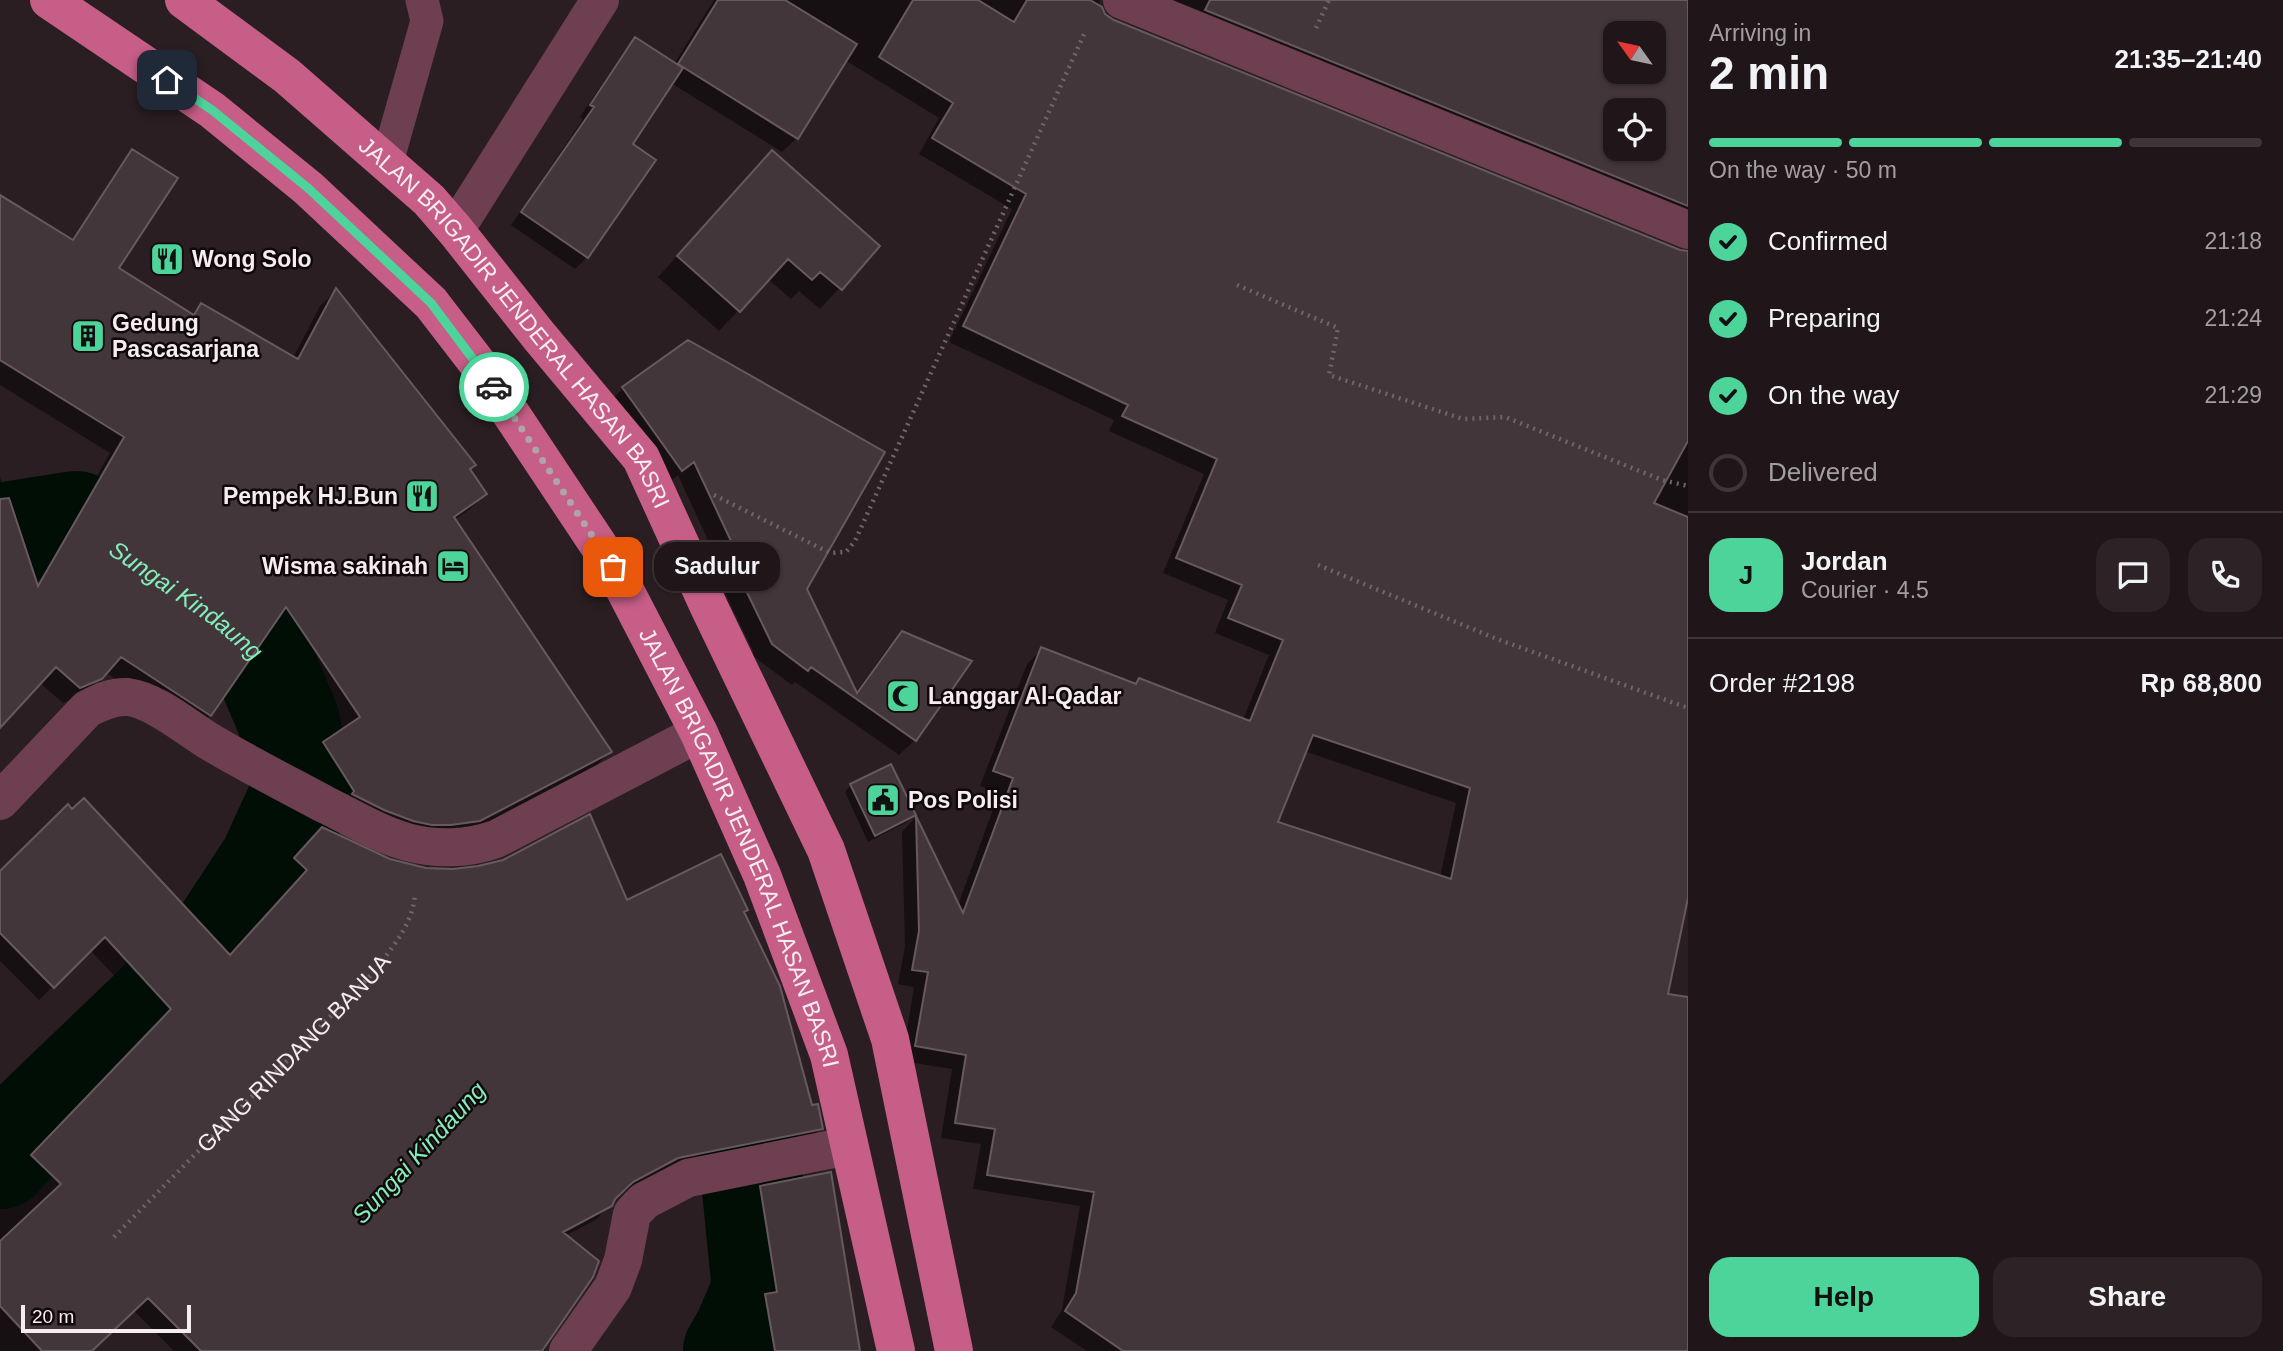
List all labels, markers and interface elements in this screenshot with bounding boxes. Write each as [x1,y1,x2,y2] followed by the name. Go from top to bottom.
[1709,20,1811,46] text: Arriving in
[1603,21,1666,84] north arrow
[1603,21,1666,161] map controls
[2115,44,2262,74] text: 21:35–21:40
[1709,47,1829,99] text: 2 min
[137,50,197,110] pin
[148,61,186,99] icon: home
[1603,98,1666,161] button: locate
[354,132,675,512] street label: JALAN BRIGADIR JENDERAL HASAN BASRI
[1709,157,1897,183] text: On the way · 50 m
[1709,223,1747,261] icon: check
[1768,226,1888,256] text: Confirmed
[2204,228,2262,254] text: 21:18
[148,240,186,278] restaurant icon: Wong Solo
[192,246,312,272] place label: Wong Solo
[1709,300,1747,338] icon: check
[1768,303,1881,333] text: Preparing
[2204,305,2262,331] text: 21:24
[112,310,259,362] place label: Gedung Pascasarjana
[69,317,107,355] building icon: Gedung Pascasarjana
[459,352,529,422] courier
[475,368,513,406] icon: car
[1709,377,1747,415] icon: check
[1768,380,1900,410] text: On the way
[2204,382,2262,408] text: 21:29
[1768,457,1878,487] text: Delivered
[403,477,441,515] restaurant icon: Pempek HJ.Bun
[223,483,398,509] place label: Pempek HJ.Bun
[105,535,269,666] water label: Sungai Kindaung
[583,537,643,597] pin
[2096,538,2170,612] button: chat
[2188,538,2262,612] button: phone
[655,542,781,592] callout: Sadulur
[1801,546,1888,576] text: Jordan
[434,547,472,585] hotel icon: Wisma sakinah
[594,548,632,586] icon: bag
[262,553,428,579] place label: Wisma sakinah
[674,553,760,579] text: Sadulur
[1739,560,1753,590] text: J
[1801,577,1929,603] text: Courier · 4.5
[634,624,844,1070] street label: JALAN BRIGADIR JENDERAL HASAN BASRI
[1709,668,1855,698] text: Order #2198
[2141,668,2262,698] text: Rp 68,800
[884,677,922,715] mosque icon: Langgar Al-Qadar
[928,683,1121,709] place label: Langgar Al-Qadar
[864,781,902,819] public building icon: Pos Polisi
[908,787,1018,813] place label: Pos Polisi
[192,949,396,1158] street label: GANG RINDANG BANUA
[346,1076,491,1229] water label: Sungai Kindaung
[1709,1257,1979,1337] button: Help
[1993,1257,2262,1337] button: Share
[21,1302,191,1334] scale bar
[32,1306,74,1327] text: 20 m

